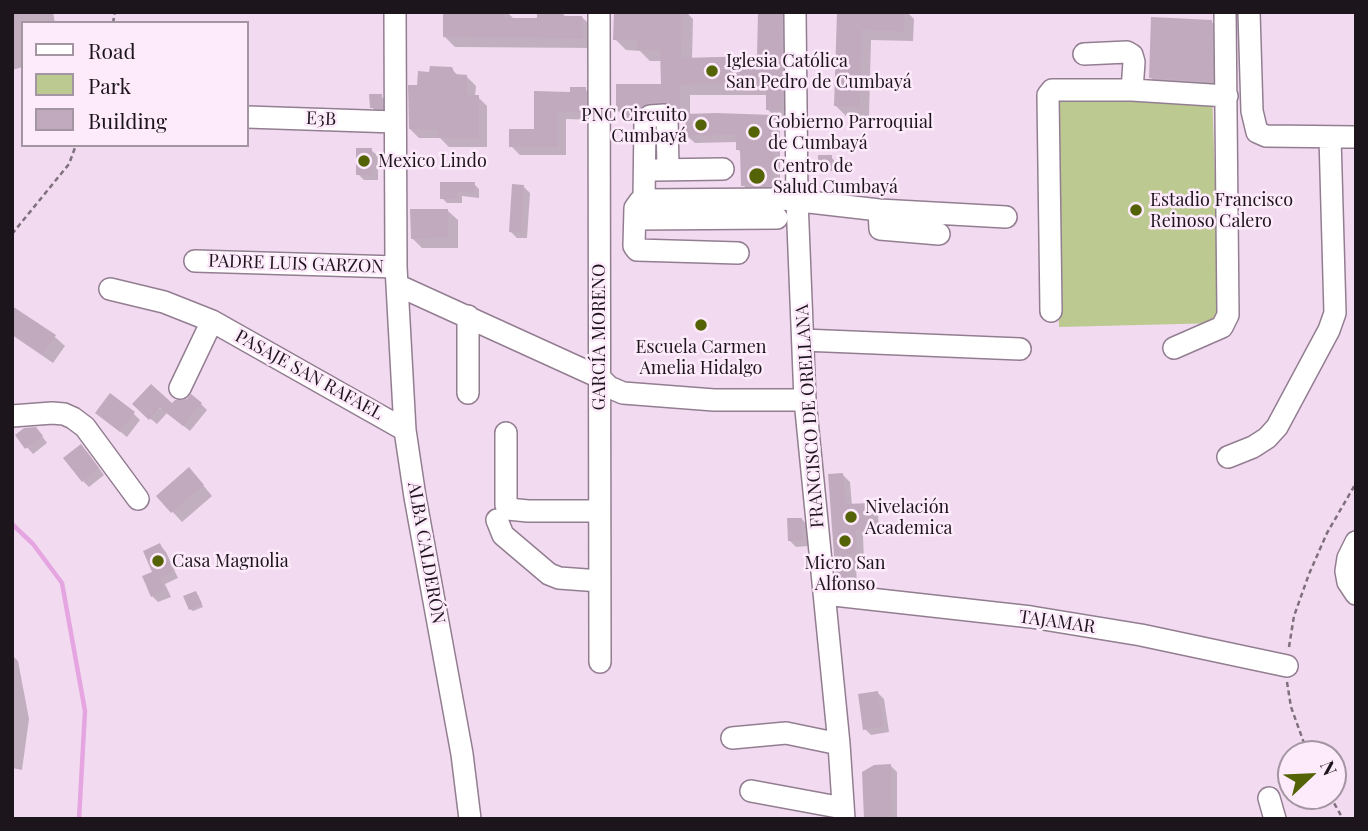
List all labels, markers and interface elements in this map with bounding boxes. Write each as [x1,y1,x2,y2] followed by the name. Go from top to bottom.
[21,21,248,147] legend
[88,36,136,64] text: Road
[726,50,912,92] place label: Iglesia Católica San Pedro de Cumbayá
[704,63,720,79] marker: Iglesia Católica San Pedro de Cumbayá
[88,71,131,99] text: Park
[581,104,687,146] place label: PNC Circuito Cumbayá
[88,106,167,134] text: Building
[305,108,337,130] street label: E3B
[768,111,933,154] place label: Gobierno Parroquial de Cumbayá
[693,117,709,133] marker: PNC Circuito Cumbayá
[746,124,762,140] marker: Gobierno Parroquial de Cumbayá
[378,150,487,172] place label: Mexico Lindo
[356,153,372,169] marker: Mexico Lindo
[773,155,898,198] place label: Centro de Salud Cumbayá
[747,166,767,186] marker: Centro de Salud Cumbayá
[1150,189,1293,232] place label: Estadio Francisco Reinoso Calero
[1128,202,1144,218] marker: Estadio Francisco Reinoso Calero
[208,250,384,278] street label: PADRE LUIS GARZON
[588,264,610,410] street label: GARCÍA MORENO
[791,303,829,529] street label: FRANCISCO DE ORELLANA
[693,317,709,333] marker: Escuela Carmen Amelia Hidalgo
[231,325,387,425] street label: PASAJE SAN RAFAEL
[635,336,767,378] place label: Escuela Carmen Amelia Hidalgo
[403,480,449,626] street label: ALBA CALDERÓN
[865,496,953,538] place label: Nivelación Academica
[843,509,859,525] marker: Nivelación Academica
[837,533,853,549] marker: Micro San Alfonso
[172,550,289,572] place label: Casa Magnolia
[804,552,886,594] place label: Micro San Alfonso
[150,553,166,569] marker: Casa Magnolia
[1018,606,1096,638] street label: TAJAMAR
[1277,740,1347,810] north arrow
[1315,756,1344,779] text: N

